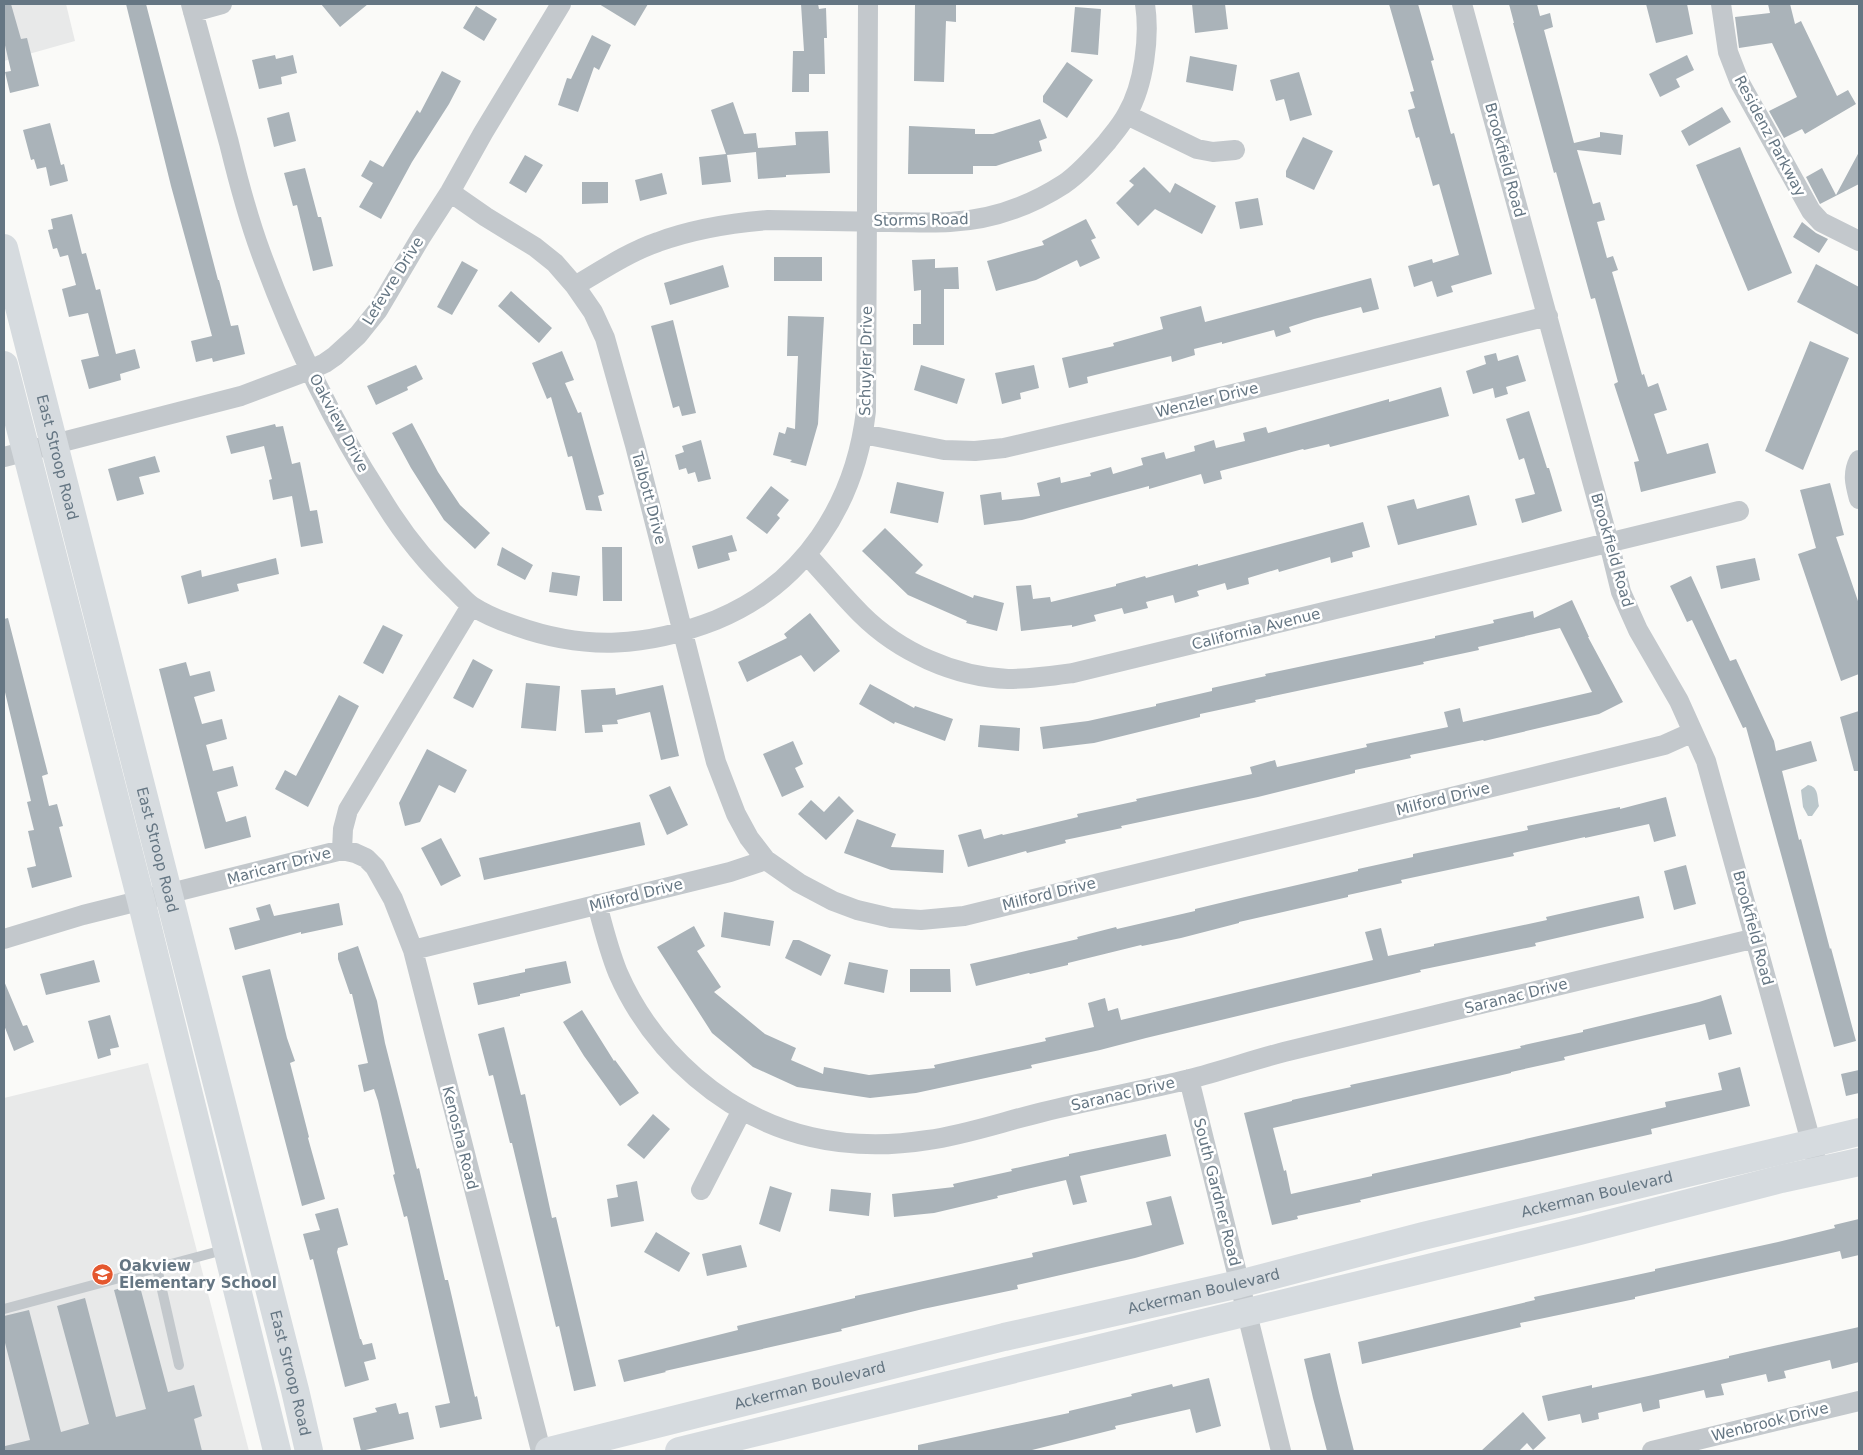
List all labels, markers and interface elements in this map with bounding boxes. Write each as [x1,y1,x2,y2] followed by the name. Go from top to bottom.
[1730,72,1810,200] street label: Residenz Parkway
[1481,101,1529,219] street label: Brookfield Road
[873,210,969,230] street label: Storms Road
[359,234,427,328] street label: Lefevre Drive
[856,306,876,416] street label: Schuyler Drive
[305,371,373,475] street label: Oakview Drive
[1154,379,1260,421] street label: Wenzler Drive
[33,393,82,522] street label: East Stroop Road
[628,449,670,546] street label: Talbott Drive
[1587,491,1637,609] street label: Brookfield Road
[1190,604,1322,654] street label: California Avenue
[1394,779,1492,819] street label: Milford Drive
[133,785,182,914] street label: East Stroop Road
[225,843,333,889] street label: Maricarr Drive
[1729,869,1777,987] street label: Brookfield Road
[1000,874,1098,914] street label: Milford Drive
[587,875,685,915] street label: Milford Drive
[1463,974,1569,1018] street label: Saranac Drive
[1069,1073,1177,1115] street label: Saranac Drive
[438,1084,482,1192] street label: Kenosha Road
[1190,1116,1244,1268] street label: South Gardner Road
[1519,1168,1675,1221] street label: Ackerman Boulevard
[119,1257,277,1292] place label: Oakview Elementary School
[91,1263,115,1287] school or university icon: Oakview Elementary School
[1126,1265,1282,1318] street label: Ackerman Boulevard
[266,1308,314,1438] street label: East Stroop Road
[732,1358,888,1413] street label: Ackerman Boulevard
[1710,1399,1830,1445] street label: Wenbrook Drive

